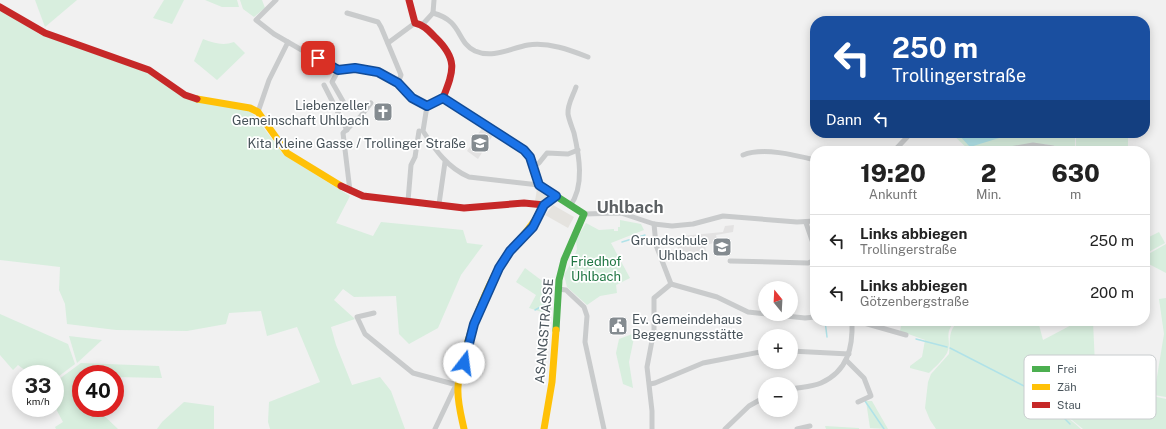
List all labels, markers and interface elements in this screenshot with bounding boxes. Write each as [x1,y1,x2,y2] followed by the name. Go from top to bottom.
[892,31,978,64] text: 250 m
[826,32,878,84] icon: left
[301,41,335,75] pin
[307,47,329,69] icon: arrive
[892,65,1026,86] text: Trollingerstraße
[232,98,369,128] place label: Liebenzeller Gemeinschaft Uhlbach
[372,101,394,123] church icon: Liebenzeller Gemeinschaft Uhlbach
[870,108,892,130] icon: left
[826,111,862,128] text: Dann
[469,132,491,154] school or university icon: Kita Kleine Gasse / Trollinger Straße
[247,136,466,151] place label: Kita Kleine Gasse / Trollinger Straße
[860,159,926,187] text: 19:20
[981,159,996,187] text: 2
[1051,159,1100,187] text: 630
[869,187,917,202] text: Ankunft
[976,187,1001,202] text: Min.
[1070,187,1081,202] text: m
[596,197,664,217] district label: Uhlbach
[860,225,967,242] text: Links abbiegen
[826,230,848,252] icon: left
[1090,232,1134,249] text: 250 m
[631,233,708,263] place label: Grundschule Uhlbach
[711,236,733,258] school or university icon: Grundschule Uhlbach
[860,242,957,257] text: Trollingerstraße
[571,254,621,284] park label: Friedhof Uhlbach
[860,277,967,294] text: Links abbiegen
[532,278,556,384] street label: ASANGSTRASSE
[758,281,798,321] north arrow
[758,281,798,417] map controls
[826,282,848,304] icon: left
[1090,284,1134,301] text: 200 m
[860,294,969,309] text: Götzenbergstraße
[632,312,743,342] place label: Ev. Gemeindehaus Begegnungsstätte
[607,315,629,337] public building icon: Ev. Gemeindehaus Begegnungsstätte
[758,329,798,369] button: +
[443,342,485,384] position arrow
[1024,355,1156,419] legend
[1057,363,1077,375] text: Frei
[72,365,124,417] speed limit sign: 40
[25,374,51,398] text: 33
[758,377,798,417] button: −
[1057,381,1077,393] text: Zäh
[26,395,50,407] text: km/h
[1057,399,1081,411] text: Stau

